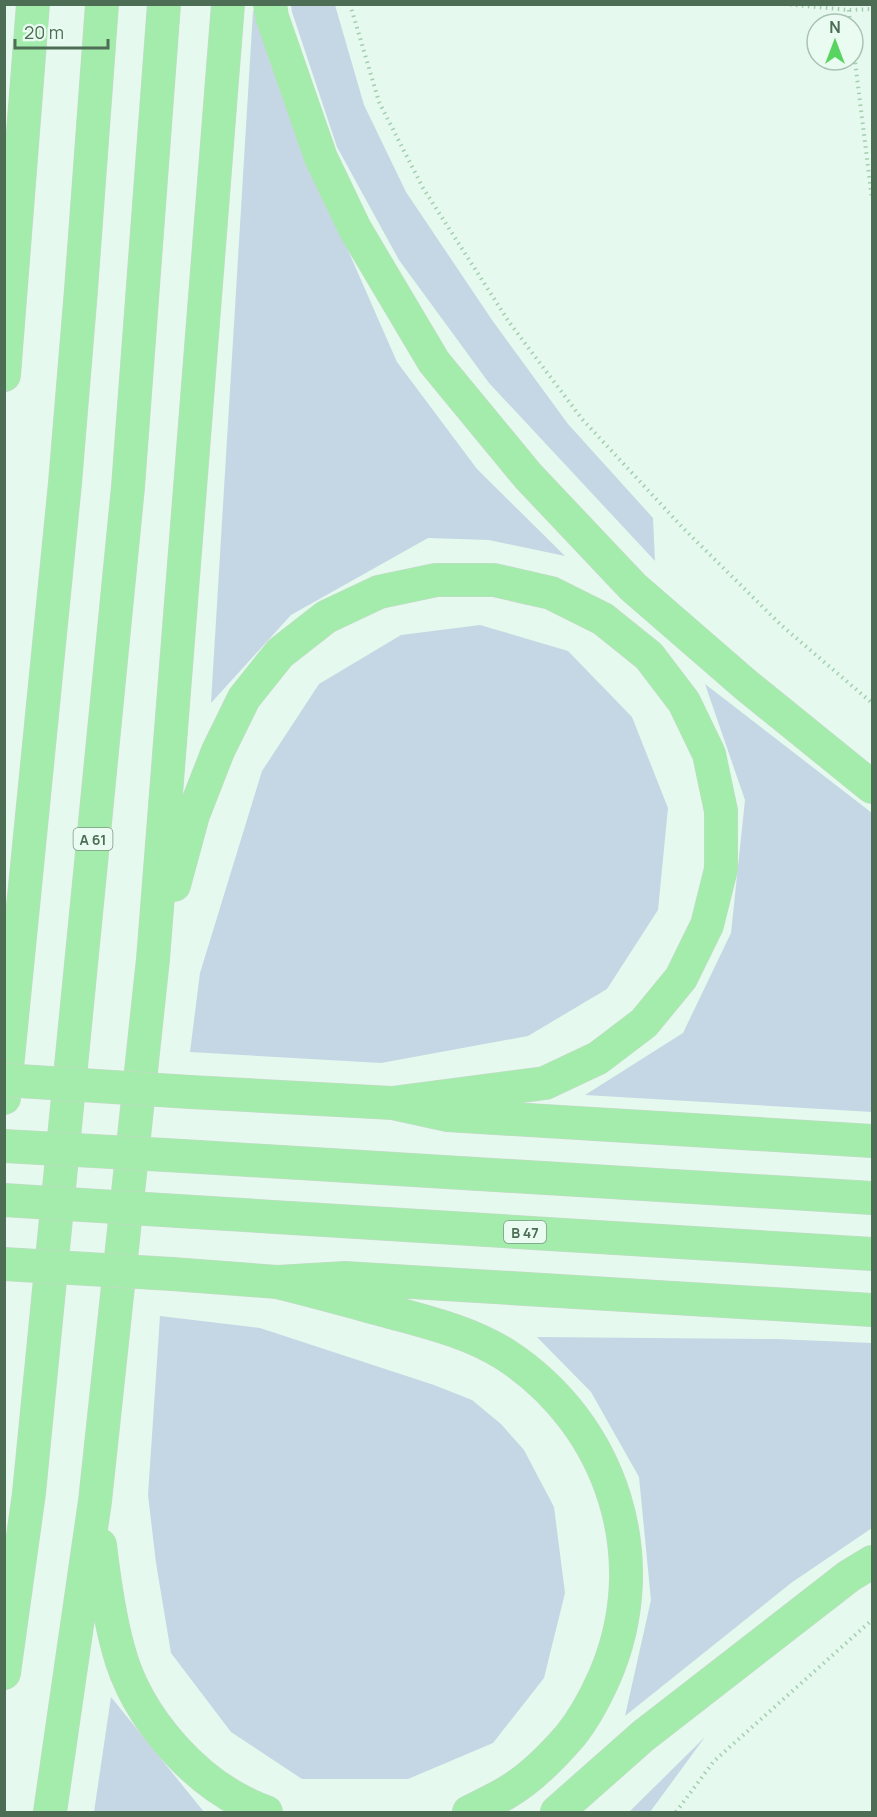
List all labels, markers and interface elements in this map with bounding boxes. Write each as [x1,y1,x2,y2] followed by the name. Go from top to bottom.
[15,12,108,50] scale bar
[805,12,865,72] north arrow
[829,16,841,38] text: N
[24,20,64,44] text: 20 m
[74,828,112,850] road number: A 61
[504,1221,546,1243] road number: B 47

